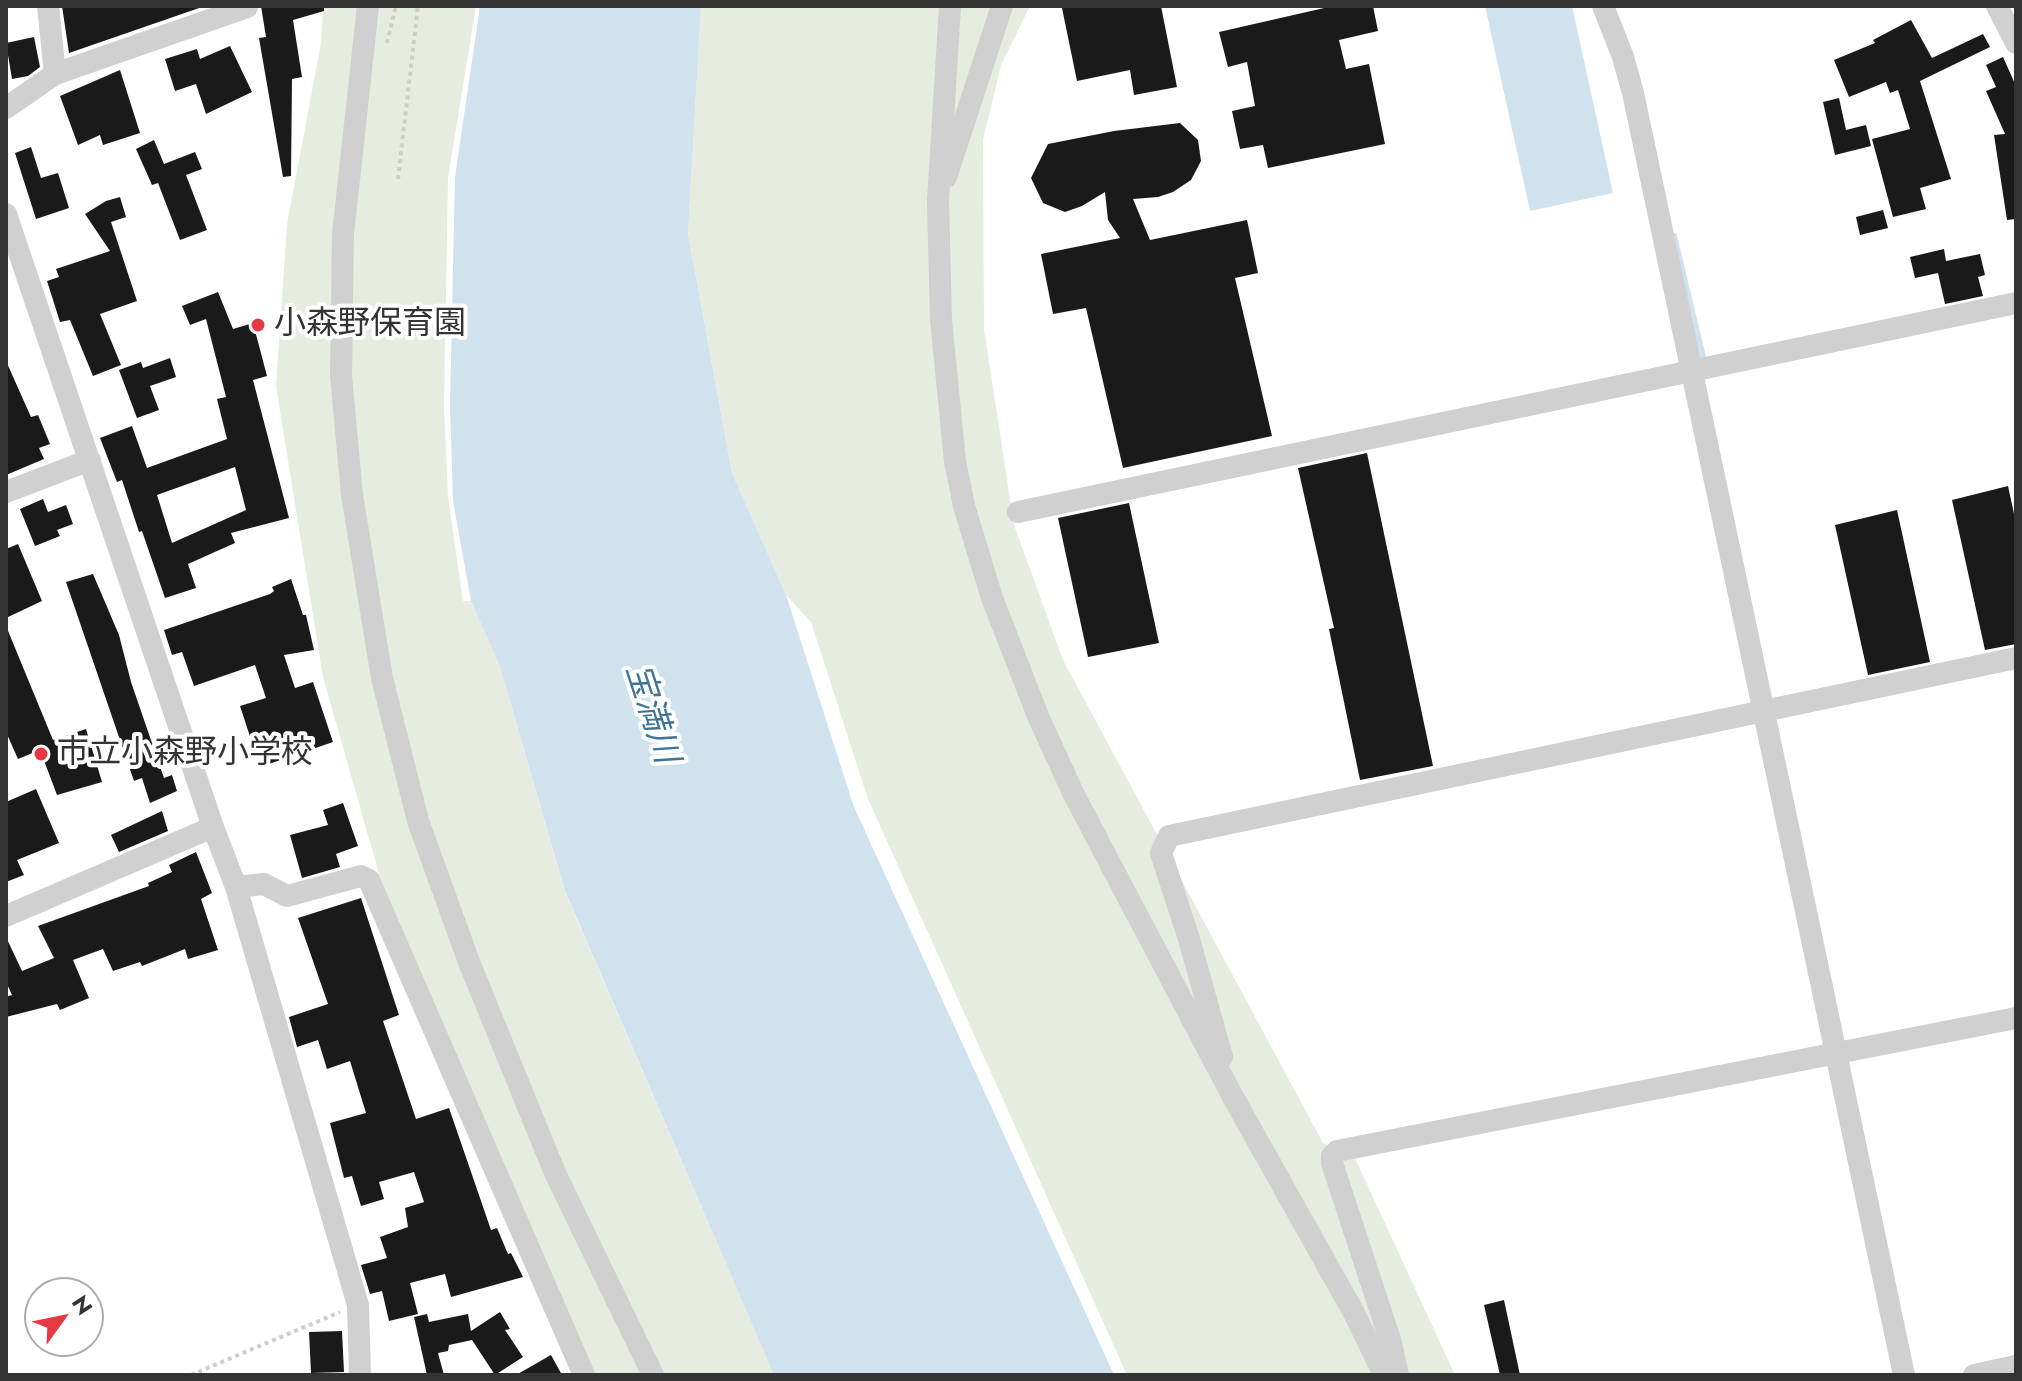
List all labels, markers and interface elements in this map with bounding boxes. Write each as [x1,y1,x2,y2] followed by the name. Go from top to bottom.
[274,306,466,344] place label: 小森野保育園
[249,316,267,334] marker: 小森野保育園
[615,659,685,769] water label: 宝満川
[57,735,313,773] place label: 市立小森野小学校
[32,745,50,763] marker: 市立小森野小学校
[24,1277,104,1357] north arrow
[64,1289,101,1321] text: N

